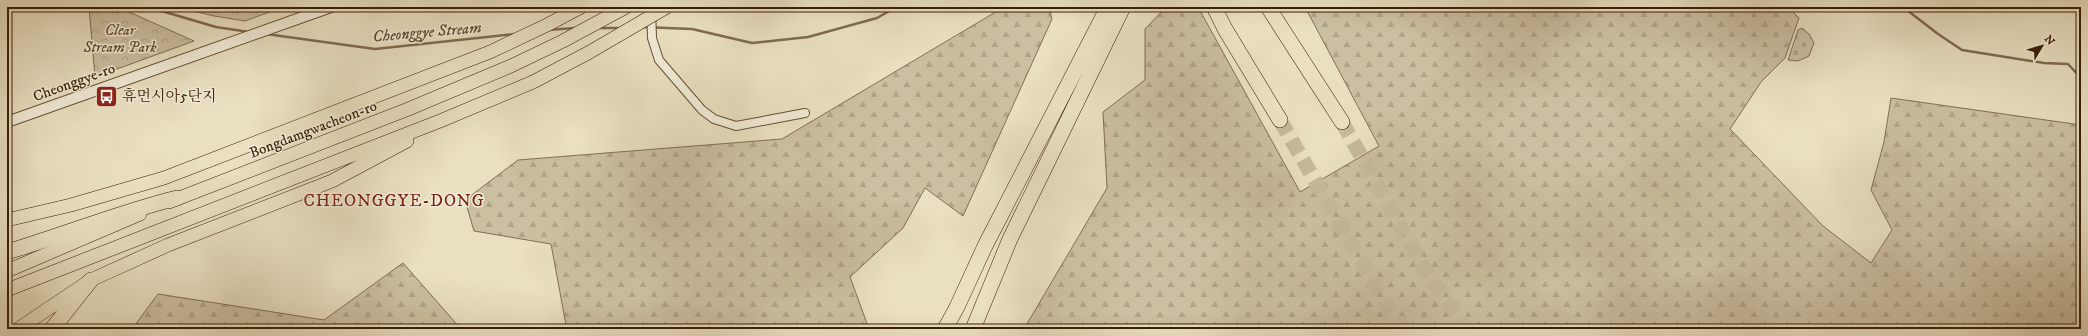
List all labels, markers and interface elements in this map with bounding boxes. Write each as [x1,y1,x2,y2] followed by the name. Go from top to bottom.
[372,17,482,47] water label: Cheonggye Stream
[82,21,157,57] park label: Clear Stream Park
[2022,26,2062,66] north arrow
[2041,33,2057,48] text: N
[30,59,118,106] street label: Cheonggye-ro
[94,83,120,109] bus stop icon: 휴먼시아5단지
[122,87,216,106] place label: 휴먼시아5단지
[247,96,380,163] street label: Bongdamgwacheon-ro
[303,190,485,212] district label: CHEONGGYE-DONG

